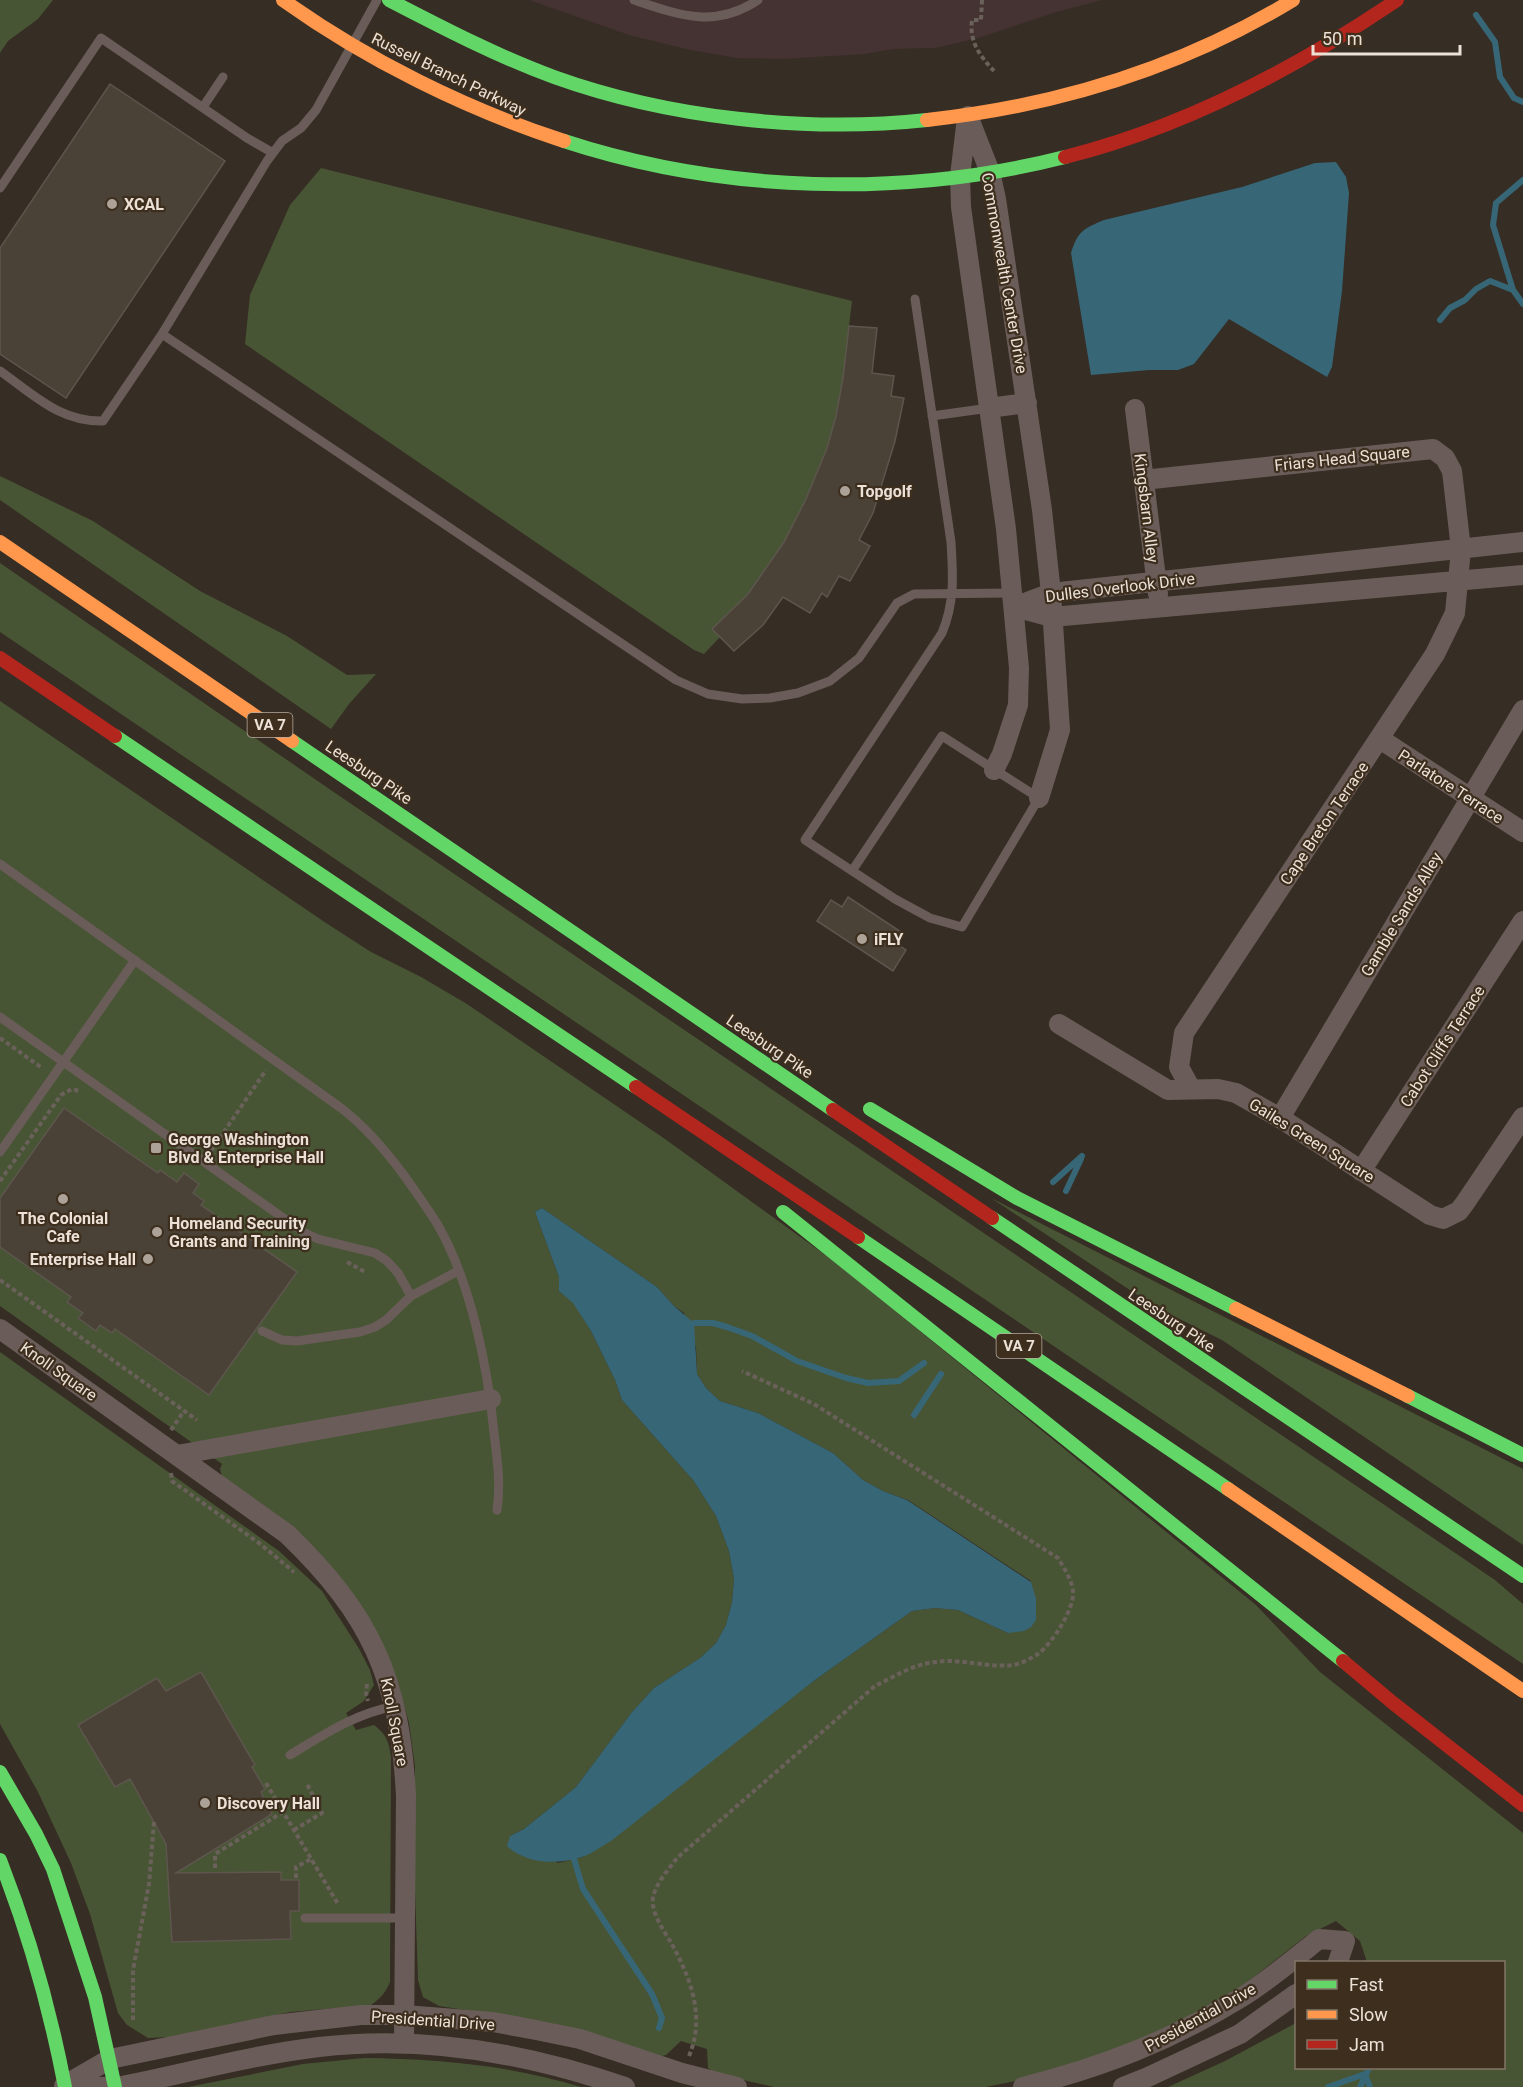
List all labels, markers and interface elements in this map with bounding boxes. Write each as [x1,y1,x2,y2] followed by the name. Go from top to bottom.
[1313,18,1460,56] scale bar
[1322,28,1362,49] text: 50 m
[368,29,530,120] street label: Russell Branch Parkway
[977,171,1032,375] street label: Commonwealth Center Drive
[124,195,164,214] place label: XCAL
[105,197,119,211] marker: XCAL
[1274,442,1411,475] street label: Friars Head Square
[1130,452,1163,564] street label: Kingsbarn Alley
[857,482,912,501] place label: Topgolf
[838,484,852,498] marker: Topgolf
[1044,569,1196,606] street label: Dulles Overlook Drive
[248,713,292,737] road number: VA 7
[322,736,416,808] street label: Leesburg Pike
[1395,745,1507,828] street label: Parlatore Terrace
[1276,758,1373,888] street label: Cape Breton Terrace
[1357,848,1446,980] street label: Gamble Sands Alley
[874,930,904,949] place label: iFLY
[855,932,869,946] marker: iFLY
[1396,982,1489,1111] street label: Cabot Cliffs Terrace
[723,1010,817,1082] street label: Leesburg Pike
[1246,1094,1378,1187] street label: Gailes Green Square
[168,1130,324,1167] place label: George Washington Blvd & Enterprise Hall
[149,1141,163,1155] marker: George Washington Blvd & Enterprise Hall
[56,1192,70,1206] marker: The Colonial Cafe
[18,1209,108,1246] place label: The Colonial Cafe
[169,1214,310,1251] place label: Homeland Security Grants and Training
[150,1225,164,1239] marker: Homeland Security Grants and Training
[30,1250,136,1269] place label: Enterprise Hall
[141,1252,155,1266] marker: Enterprise Hall
[1125,1284,1219,1356] street label: Leesburg Pike
[996,1334,1042,1358] road number: VA 7
[17,1338,101,1405] street label: Knoll Square
[377,1676,412,1768] street label: Knoll Square
[217,1794,320,1813] place label: Discovery Hall
[198,1796,212,1810] marker: Discovery Hall
[1295,1961,1505,2069] legend
[1349,1974,1384,1995] text: Fast
[1141,1979,1259,2056] street label: Presidential Drive
[1349,2004,1388,2025] text: Slow
[370,2007,495,2034] street label: Presidential Drive
[1349,2034,1385,2055] text: Jam

